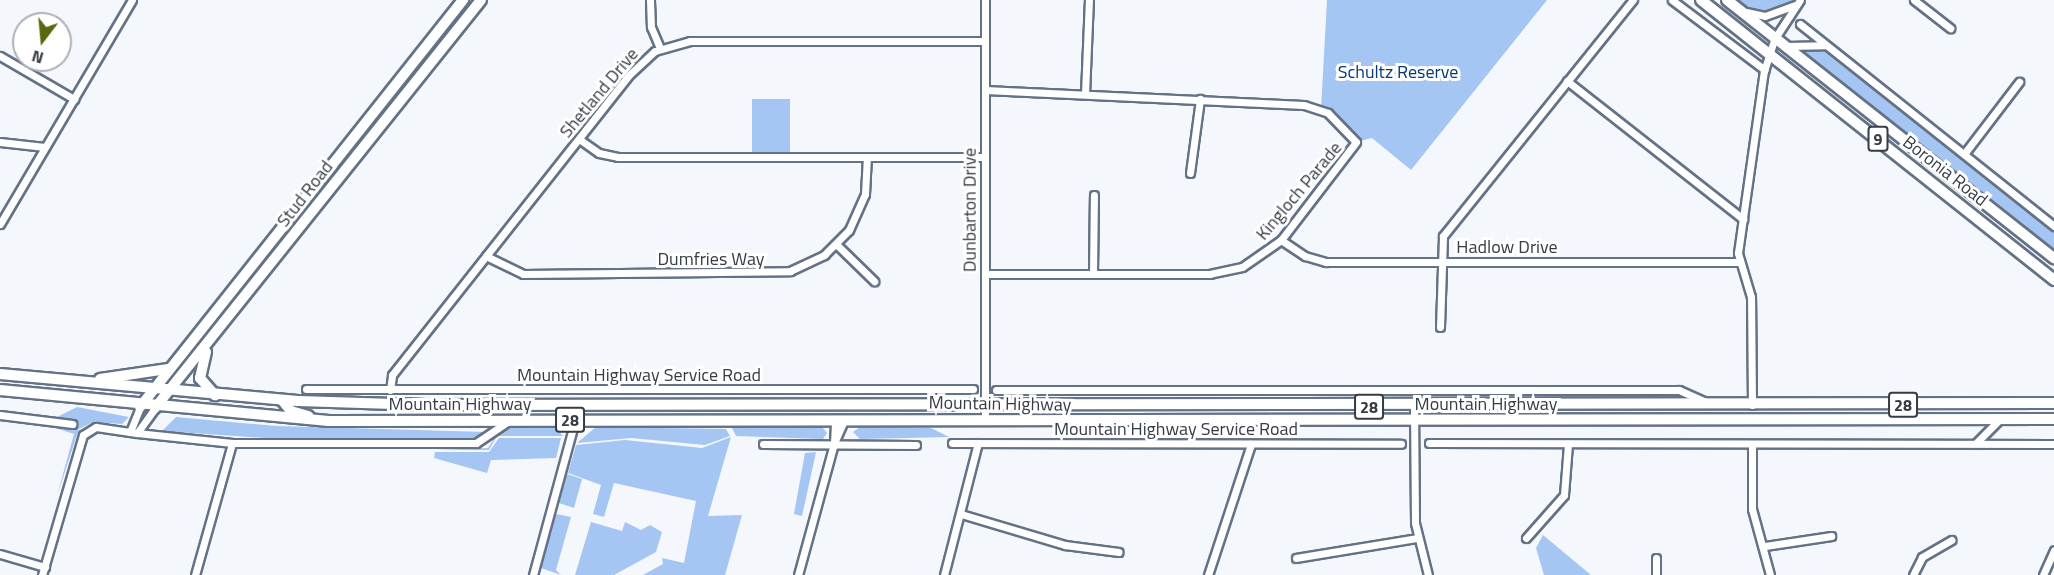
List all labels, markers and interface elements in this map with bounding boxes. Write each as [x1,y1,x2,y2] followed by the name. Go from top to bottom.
[12,12,72,72] north arrow
[29,44,46,70] text: N
[555,44,643,142] street label: Shetland Drive
[1338,61,1458,83] park label: Schultz Reserve
[1868,126,1888,152] road number: 9
[1898,131,1992,211] street label: Boronia Road
[1252,137,1346,245] street label: Kingloch Parade
[959,148,981,272] street label: Dunbarton Drive
[273,157,337,231] street label: Stud Road
[1456,236,1558,258] street label: Hadlow Drive
[657,248,765,270] street label: Dumfries Way
[517,364,761,386] street label: Mountain Highway Service Road
[928,392,1072,416] street label: Mountain Highway
[1888,392,1918,418] road number: 28
[389,393,531,415] street label: Mountain Highway
[1415,393,1557,415] street label: Mountain Highway
[1354,394,1384,420] road number: 28
[555,407,585,433] road number: 28
[1054,418,1298,440] street label: Mountain Highway Service Road

